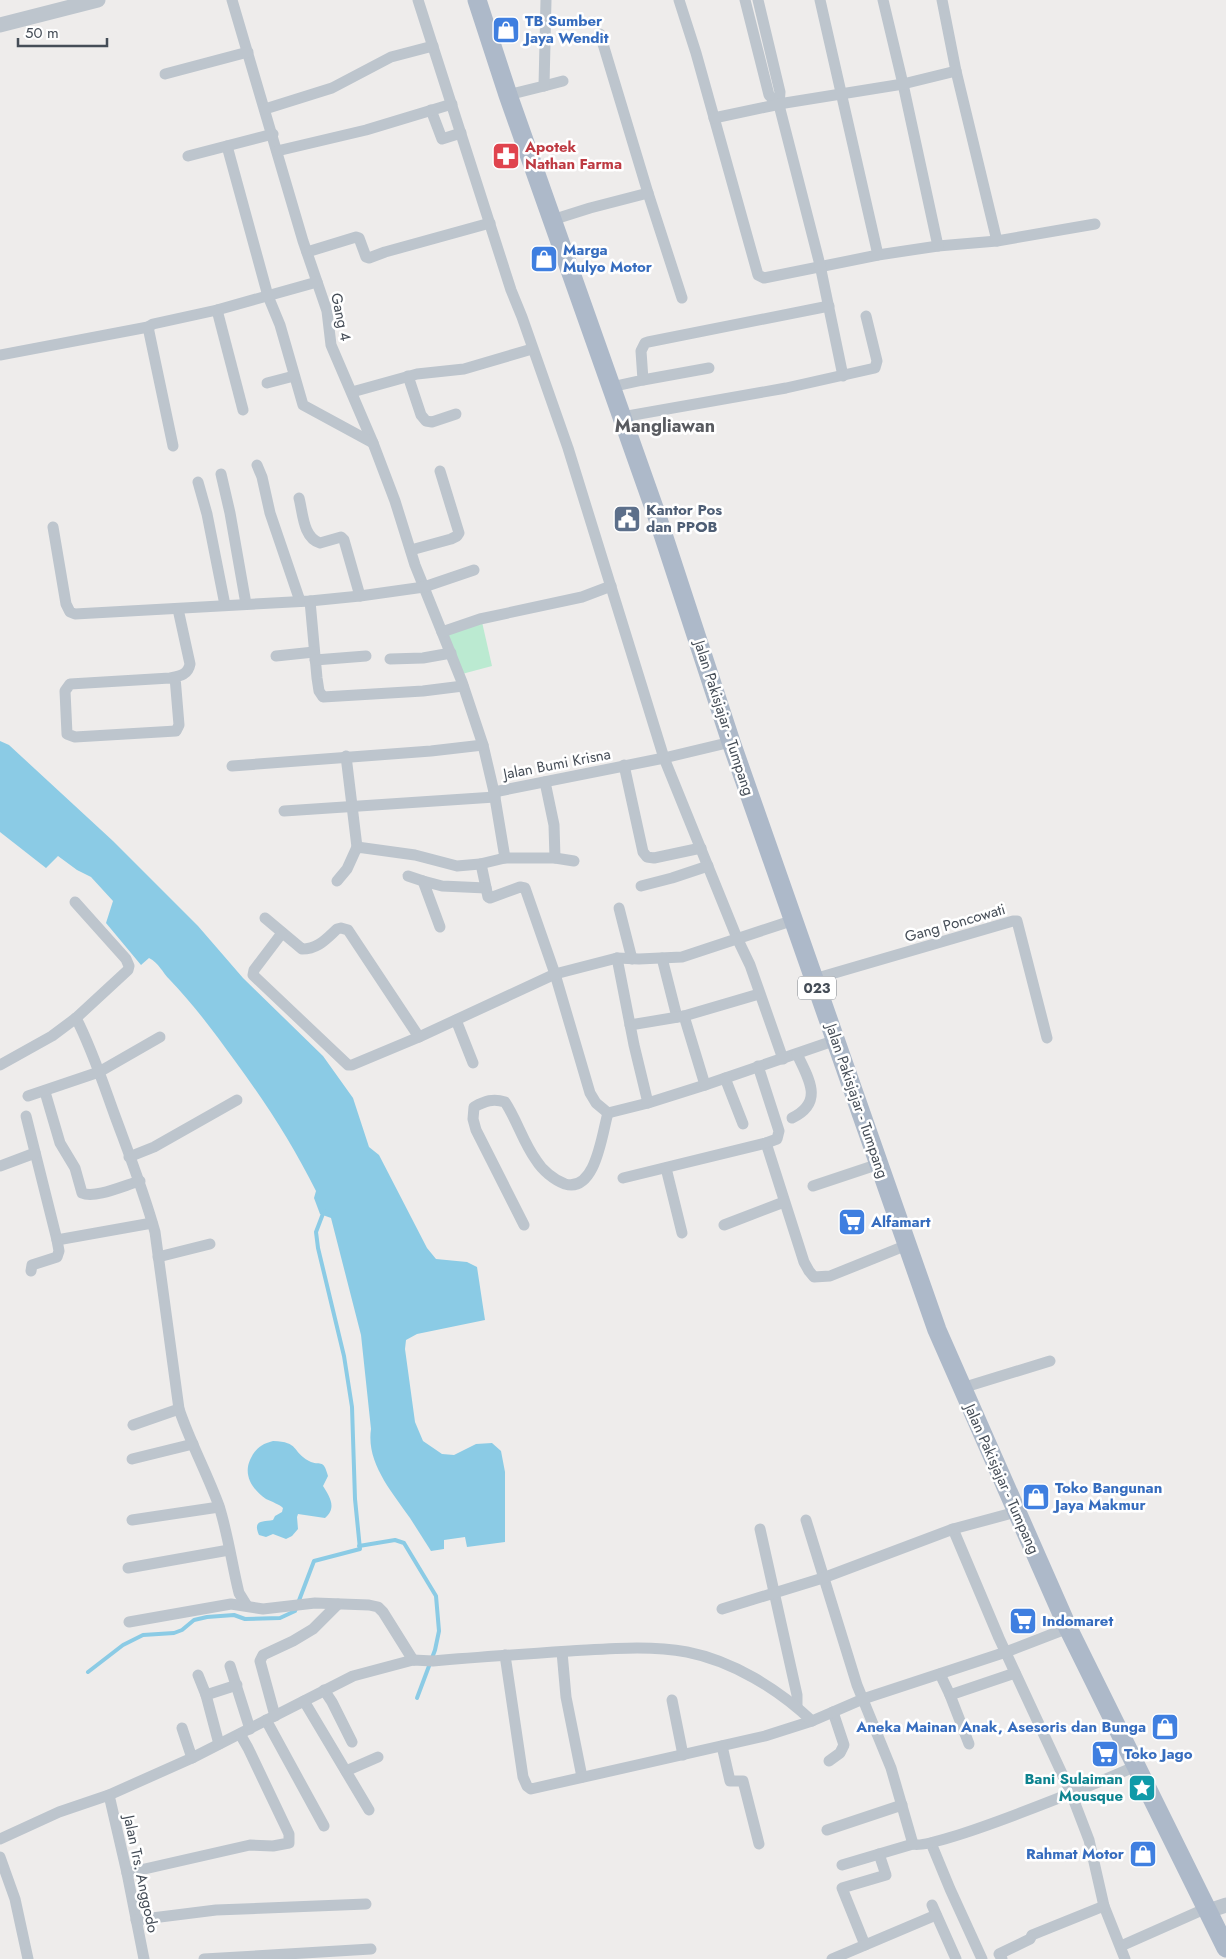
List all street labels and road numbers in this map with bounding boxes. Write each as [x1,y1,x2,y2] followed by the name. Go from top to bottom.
[325,291,357,343] street label: Gang 4
[688,636,760,799] street label: Jalan Pakisjajar - Tumpang
[500,743,613,786] street label: Jalan Bumi Krisna
[902,898,1008,948] street label: Gang Poncowati
[798,976,836,1000] road number: 023
[820,1019,894,1181] street label: Jalan Pakisjajar - Tumpang
[958,1399,1045,1558] street label: Jalan Pakisjajar - Tumpang
[117,1811,164,1935] street label: Jalan Trs. Anggodo

